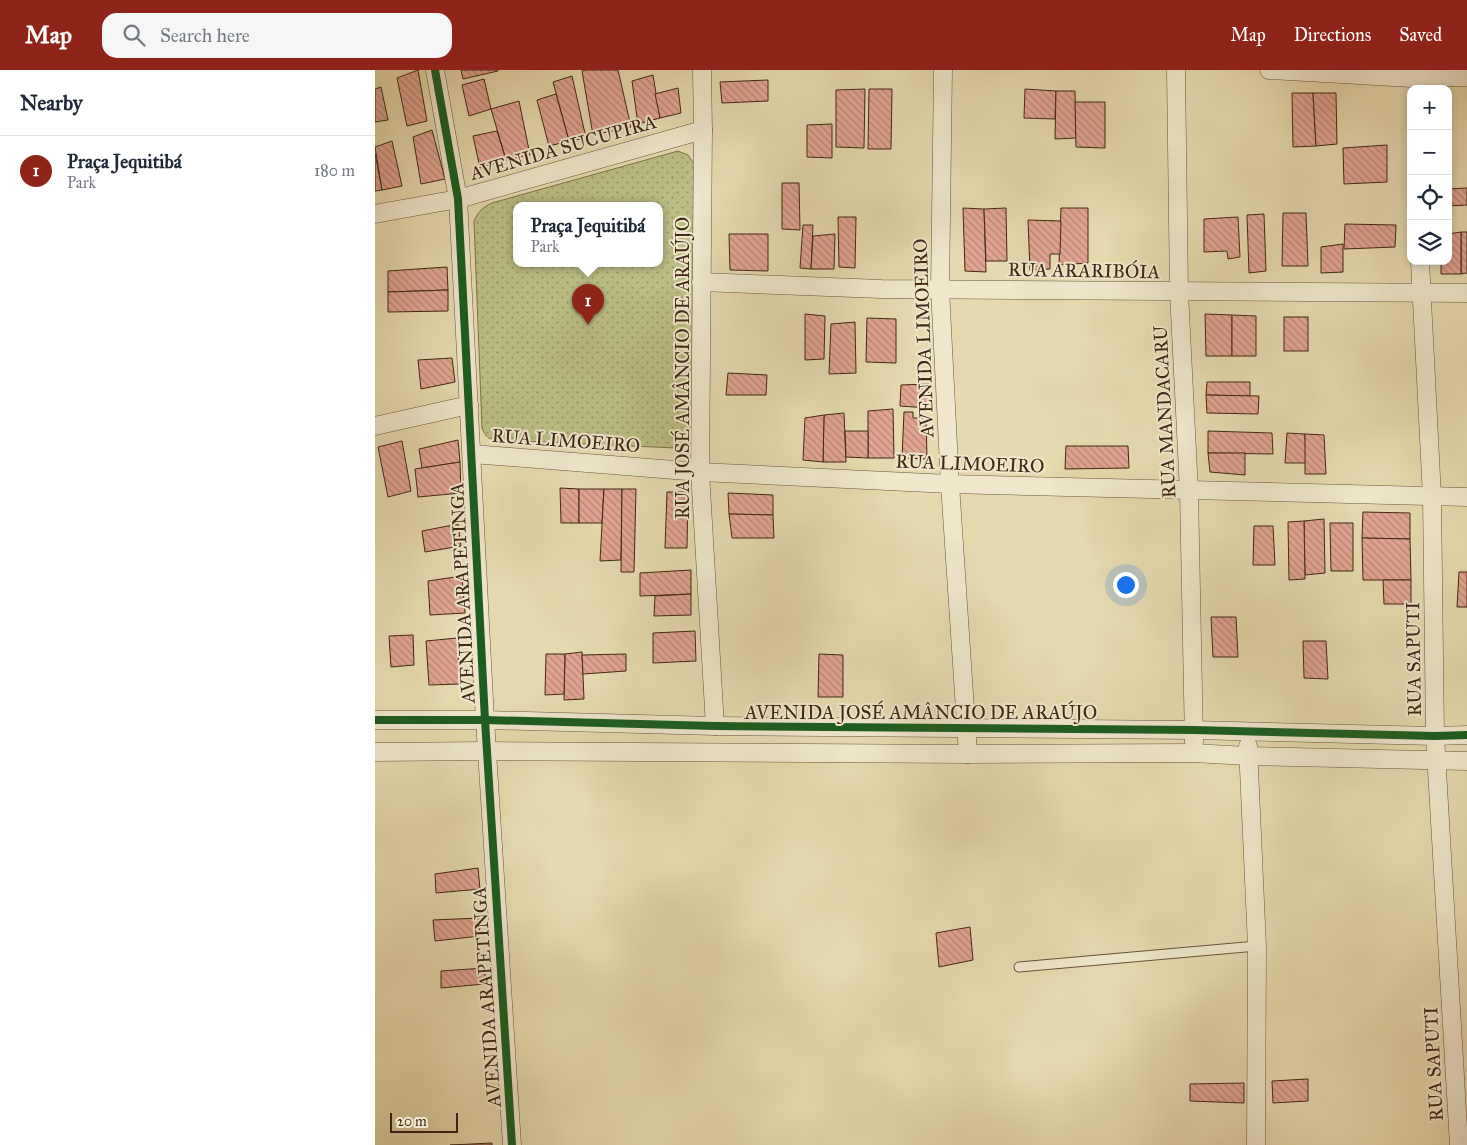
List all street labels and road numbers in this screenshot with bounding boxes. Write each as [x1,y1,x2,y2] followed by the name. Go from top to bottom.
[466,110,659,185] street label: AVENIDA SUCUPIRA
[670,217,695,519] street label: RUA JOSÉ AMÂNCIO DE ARAÚJO
[909,238,938,439] street label: AVENIDA LIMOEIRO
[1008,257,1160,283] street label: RUA ARARIBÓIA
[1148,325,1181,499] street label: RUA MANDACARU
[491,424,641,457] street label: RUA LIMOEIRO
[895,449,1045,478] street label: RUA LIMOEIRO
[445,482,480,705] street label: AVENIDA ARAPETINGA
[1401,601,1426,717] street label: RUA SAPUTI
[744,700,1097,725] street label: AVENIDA JOSÉ AMÂNCIO DE ARAÚJO
[467,886,506,1109] street label: AVENIDA ARAPETINGA
[1419,1006,1448,1122] street label: RUA SAPUTI

